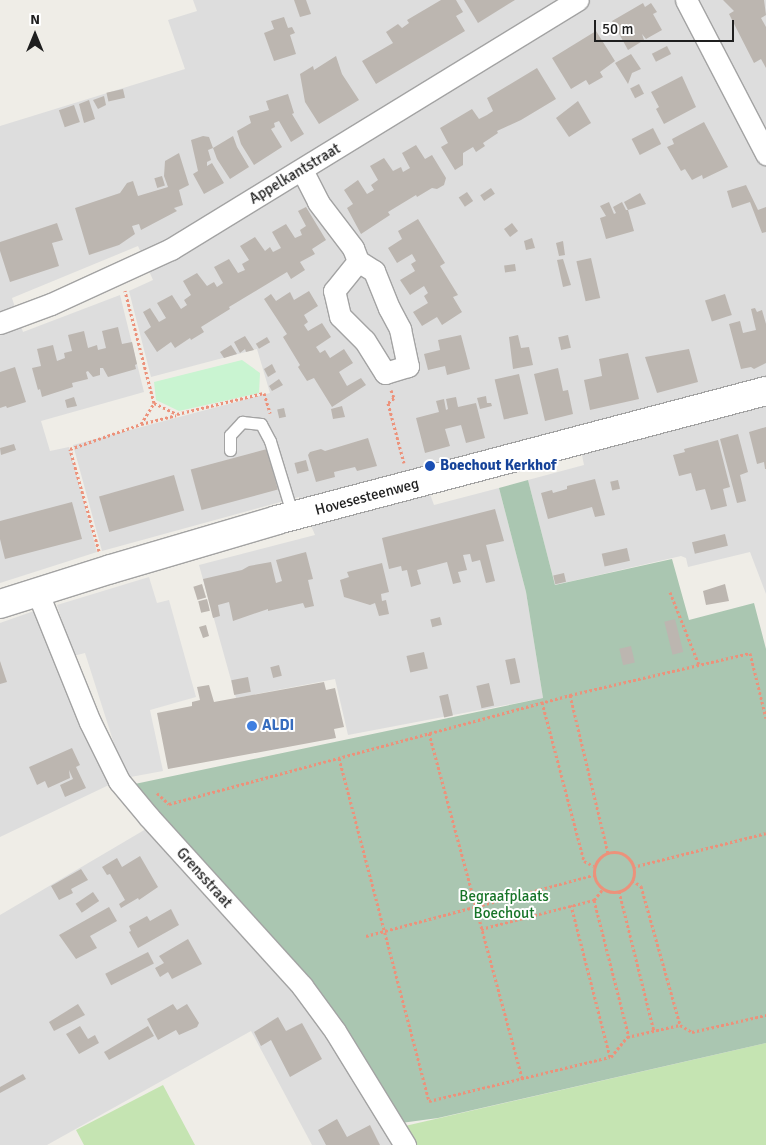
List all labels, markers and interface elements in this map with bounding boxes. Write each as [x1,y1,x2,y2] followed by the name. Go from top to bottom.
[10,10,60,60] north arrow
[596,10,736,42] scale bar
[30,11,40,28] text: N
[602,20,633,38] text: 50 m
[246,140,344,208] street label: Appelkantstraat
[440,457,557,475] place label: Boechout Kerkhof
[424,460,436,472] marker: Boechout Kerkhof
[313,475,421,519] street label: Hovesesteenweg
[262,717,294,735] place label: ALDI
[246,720,258,732] marker: ALDI
[172,844,236,912] street label: Grensstraat
[459,887,549,922] park label: Begraafplaats Boechout

